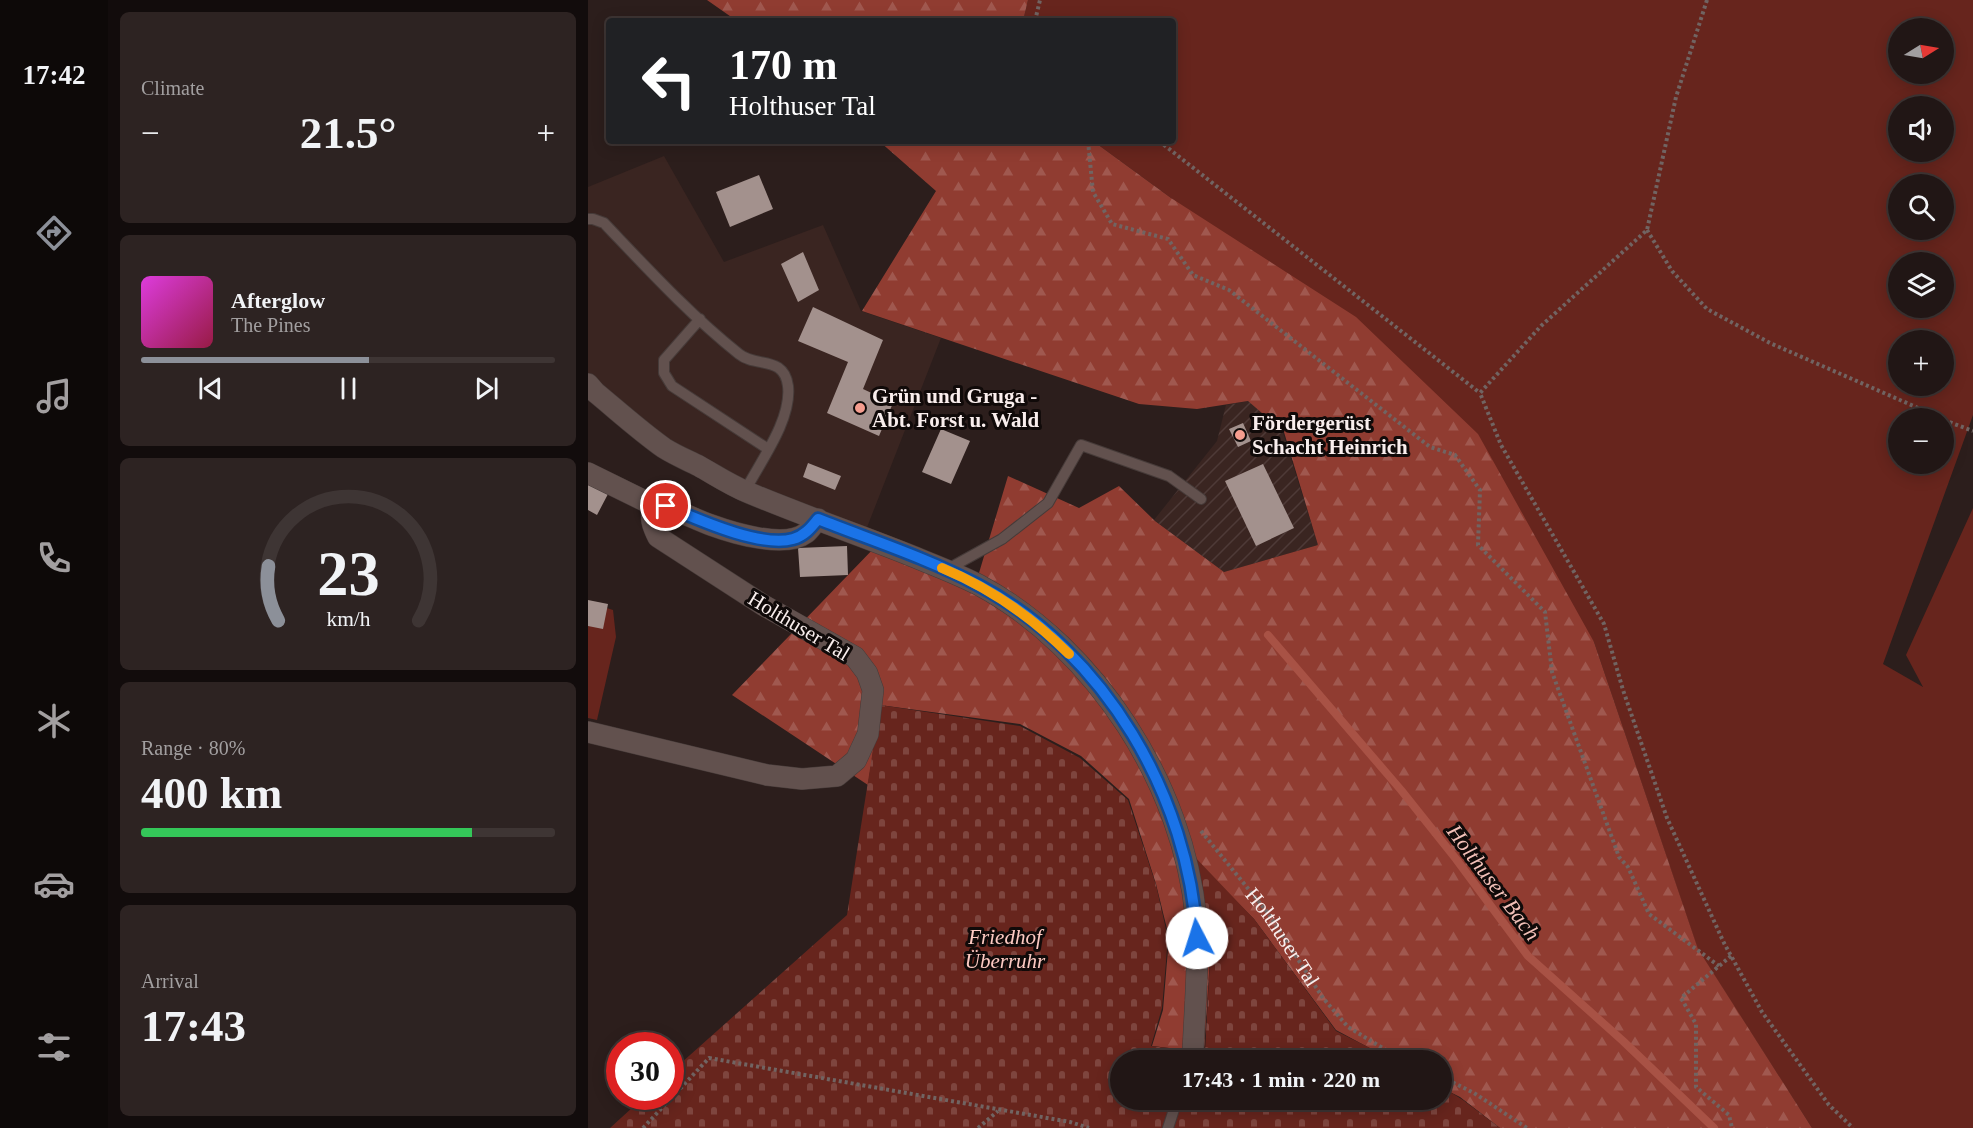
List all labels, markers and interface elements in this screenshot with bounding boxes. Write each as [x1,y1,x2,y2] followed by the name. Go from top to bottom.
[1888,18,1954,84] north arrow
[1888,18,1954,474] map controls
[630,42,708,120] icon: left
[729,42,838,88] text: 170 m
[23,60,86,90] text: 17:42
[141,77,204,99] text: Climate
[729,91,876,121] text: Holthuser Tal
[1888,96,1954,162] button: sound
[300,108,396,158] text: 21.5°
[141,115,160,151] text: −
[536,115,555,151] text: +
[1888,174,1954,240] button: search
[33,212,75,254] icon: directions
[1888,252,1954,318] button: layers
[231,288,325,313] text: Afterglow
[231,314,310,336] text: The Pines
[1888,330,1954,396] button: +
[194,372,227,405] icon: previous
[332,372,365,405] icon: pause
[470,372,503,405] icon: next
[33,375,75,417] icon: music
[872,384,1039,432] place label: Grün und Gruga - Abt. Forst u. Wald
[853,401,867,415] marker: Grün und Gruga - Abt. Forst u. Wald
[1888,408,1954,474] button: −
[1252,411,1408,459] place label: Fördergerüst Schacht Heinrich
[1233,428,1247,442] marker: Fördergerüst Schacht Heinrich
[640,480,691,531] pin
[649,489,682,522] icon: arrive
[33,537,75,579] icon: phone
[317,539,379,608] text: 23
[744,586,854,666] street label: Holthuser Tal
[326,607,370,631] text: km/h
[33,700,75,742] icon: climate
[141,737,245,759] text: Range · 80%
[141,768,282,818] text: 400 km
[1441,819,1545,945] water label: Holthuser Bach
[33,863,75,905] icon: car
[1240,883,1324,991] street label: Holthuser Tal
[1165,906,1229,970] position arrow
[965,925,1046,973] park label: Friedhof Überruhr
[141,970,199,992] text: Arrival
[141,1001,246,1051] text: 17:43
[33,1026,75,1068] icon: filters
[606,1032,684,1110] speed limit sign: 30
[1182,1067,1380,1092] text: 17:43 · 1 min · 220 m

